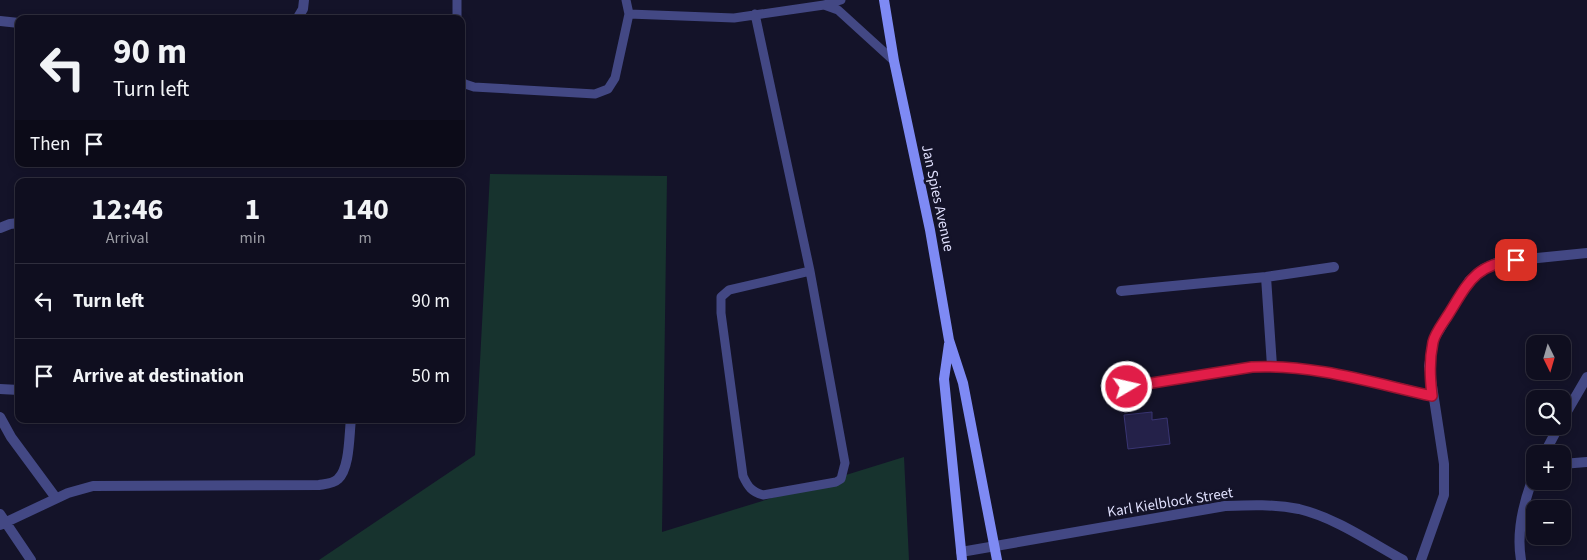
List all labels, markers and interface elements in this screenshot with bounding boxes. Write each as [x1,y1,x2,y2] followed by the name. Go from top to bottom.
[113,27,187,77] text: 90 m
[30,35,95,100] icon: left
[113,73,189,105] text: Turn left
[80,130,108,158] icon: arrive
[30,131,70,158] text: Then
[916,143,959,254] street label: Jan Spies Avenue
[91,188,163,231] text: 12:46
[244,188,260,231] text: 1
[341,188,389,231] text: 140
[106,227,149,249] text: Arrival
[239,227,265,249] text: min
[359,227,372,249] text: m
[1495,239,1537,281] pin
[1502,246,1530,274] icon: arrive
[30,287,58,315] icon: left
[73,288,144,315] text: Turn left
[412,288,450,315] text: 90 m
[1526,335,1571,380] north arrow
[1526,335,1571,545] map controls
[1100,360,1152,412] position arrow
[30,362,58,390] icon: arrive
[73,363,244,390] text: Arrive at destination
[412,363,450,390] text: 50 m
[1526,390,1571,435] button: search
[1526,445,1571,490] button: +
[1106,482,1234,523] street label: Karl Kielblock Street
[1526,500,1571,545] button: −

